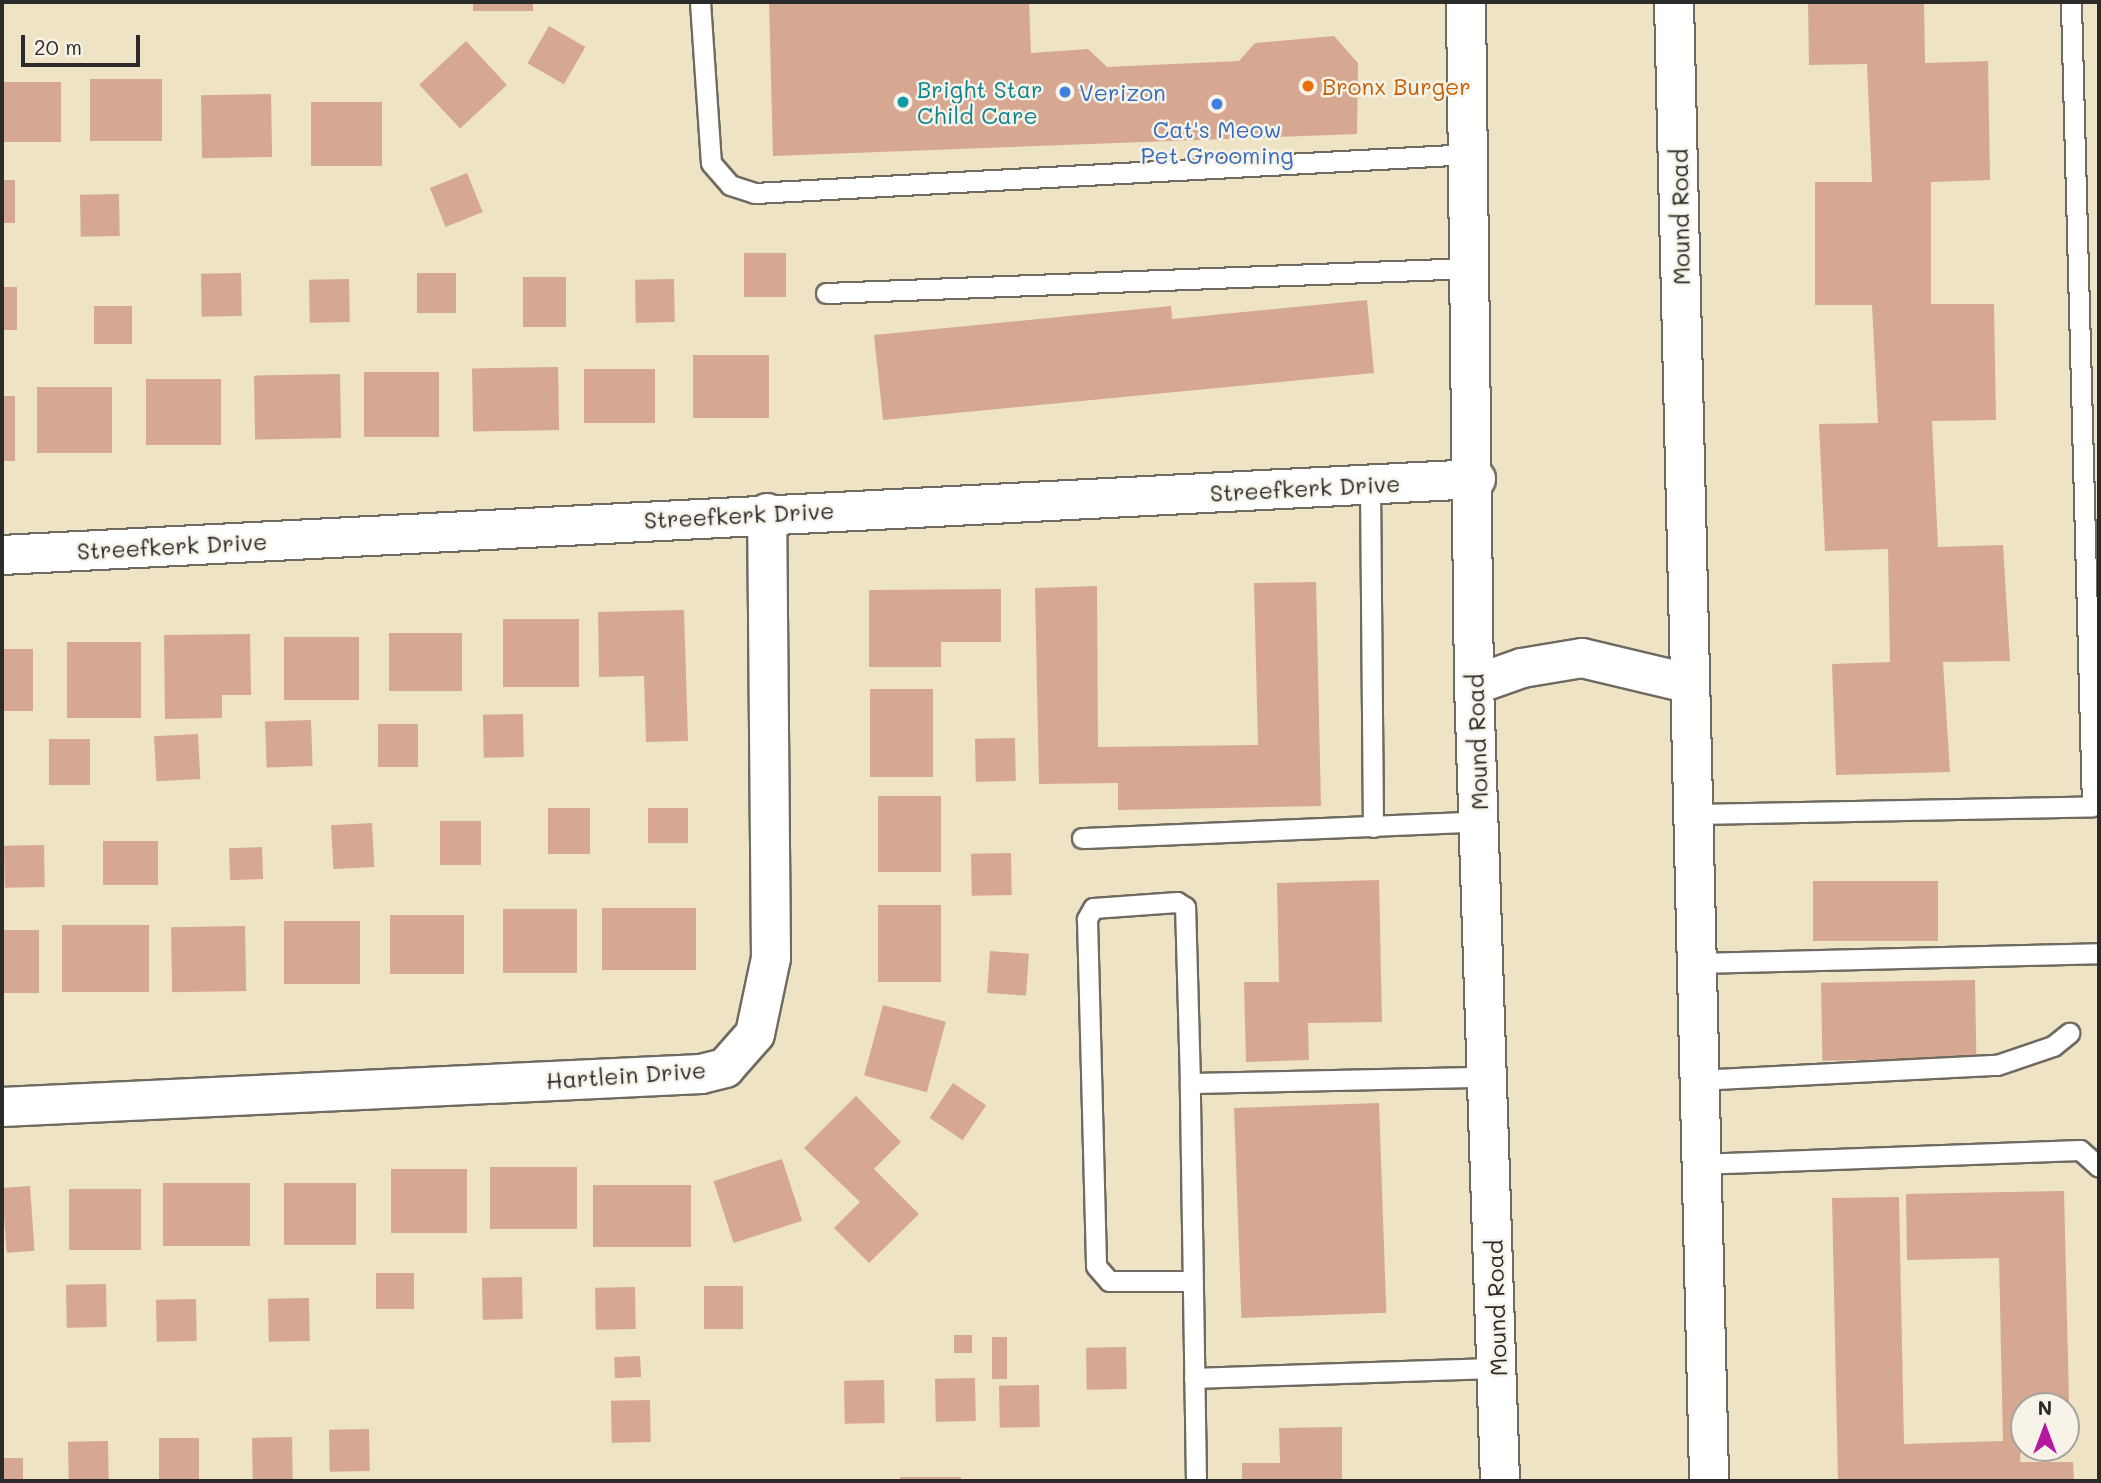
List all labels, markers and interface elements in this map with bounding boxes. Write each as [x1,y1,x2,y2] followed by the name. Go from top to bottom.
[24,21,144,65] scale bar
[34,33,82,60] text: 20 m
[1322,72,1471,100] place label: Bronx Burger
[917,75,1043,129] place label: Bright Star Child Care
[1079,78,1166,106] place label: Verizon
[1300,78,1316,94] marker: Bronx Burger
[1057,84,1073,100] marker: Verizon
[895,94,911,110] marker: Bright Star Child Care
[1209,96,1225,112] marker: Cat's Meow Pet Grooming
[1140,115,1294,169] place label: Cat's Meow Pet Grooming
[1665,149,1695,285] street label: Mound Road
[1209,469,1401,507] street label: Streefkerk Drive
[643,496,835,534] street label: Streefkerk Drive
[76,527,268,565] street label: Streefkerk Drive
[1461,673,1493,811] street label: Mound Road
[545,1056,707,1094] street label: Hartlein Drive
[1480,1239,1512,1377] street label: Mound Road
[2010,1392,2080,1462] north arrow
[2038,1395,2052,1420] text: N

